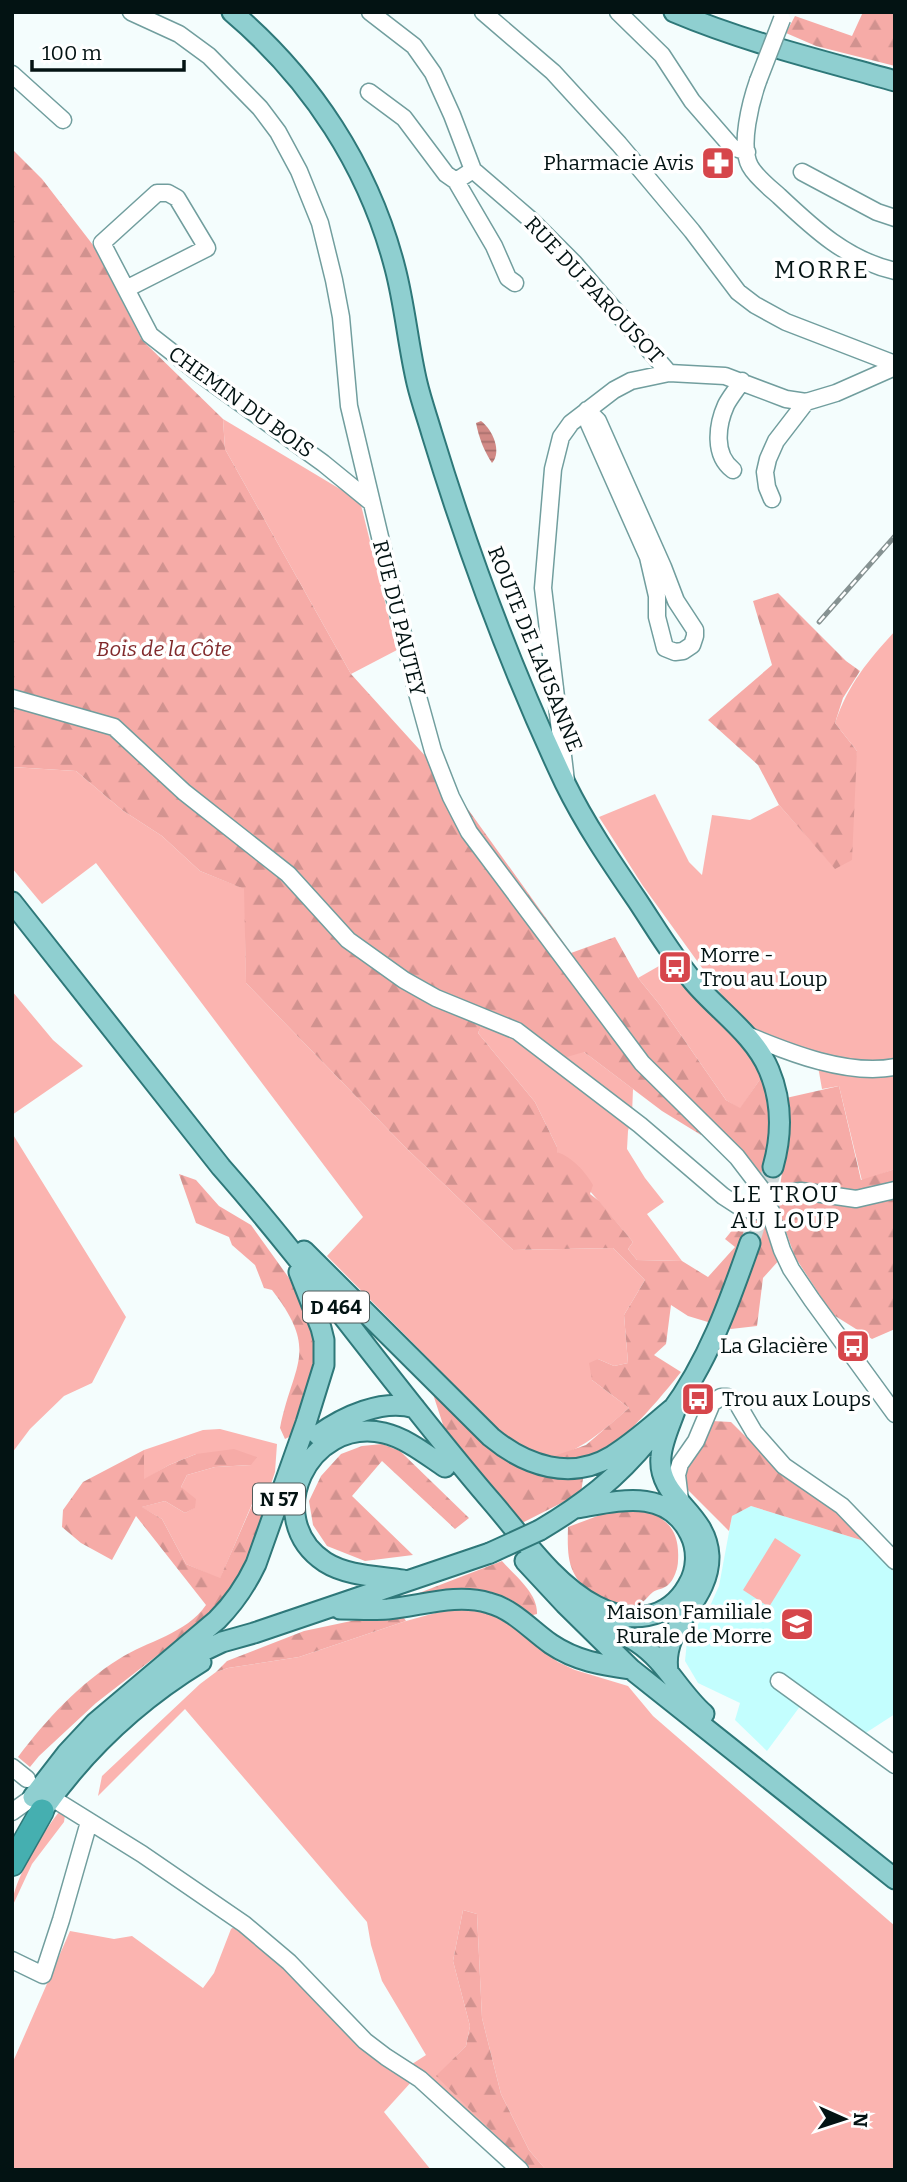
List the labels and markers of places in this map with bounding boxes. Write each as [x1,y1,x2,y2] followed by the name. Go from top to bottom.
[699,144,737,182] pharmacy icon: Pharmacie Avis
[543,150,694,176] place label: Pharmacie Avis
[700,942,828,992] place label: Morre - Trou au Loup
[656,948,694,986] bus stop icon: Morre - Trou au Loup
[834,1327,872,1365] bus stop icon: La Glacière
[720,1333,828,1359] place label: La Glacière
[679,1380,717,1418] bus stop icon: Trou aux Loups
[722,1386,871,1412] place label: Trou aux Loups
[606,1599,772,1649] place label: Maison Familiale Rurale de Morre
[778,1605,816,1643] school or university icon: Maison Familiale Rurale de Morre

